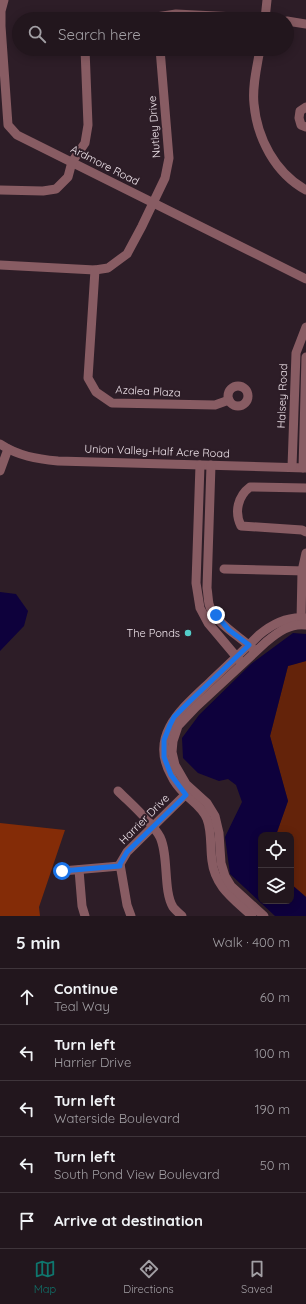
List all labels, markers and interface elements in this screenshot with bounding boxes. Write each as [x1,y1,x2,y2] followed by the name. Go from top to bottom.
[12,12,294,56] search box
[26,23,48,45] icon: search
[58,25,141,44] text: Search here
[145,95,163,159] street label: Nutley Drive
[68,142,142,188] street label: Ardmore Road
[274,363,290,429] street label: Halsey Road
[115,382,181,400] street label: Azalea Plaza
[84,441,230,461] street label: Union Valley-Half Acre Road
[207,606,225,624] route end
[127,626,180,640] place label: The Ponds
[183,628,193,638] marker: The Ponds
[116,791,172,847] street label: Harrier Drive
[258,832,294,904] map controls
[258,832,294,868] button: locate
[53,862,71,880] route start
[258,868,294,904] button: layers
[16,932,60,953] text: 5 min
[212,934,290,950] text: Walk · 400 m
[54,979,118,998] text: Continue
[16,986,38,1008] icon: ahead
[260,989,290,1005] text: 60 m
[54,998,110,1014] text: Teal Way
[54,1035,116,1054] text: Turn left
[16,1042,38,1064] icon: left
[254,1045,290,1061] text: 100 m
[54,1054,131,1070] text: Harrier Drive
[54,1091,116,1110] text: Turn left
[16,1098,38,1120] icon: left
[255,1101,290,1117] text: 190 m
[54,1110,180,1126] text: Waterside Boulevard
[54,1147,116,1166] text: Turn left
[16,1154,38,1176] icon: left
[260,1157,290,1173] text: 50 m
[54,1166,220,1182] text: South Pond View Boulevard
[16,1210,38,1232] icon: arrive
[54,1211,203,1230] text: Arrive at destination
[34,1258,56,1296] tab: Map
[123,1258,174,1296] tab: Directions
[241,1258,272,1296] tab: Saved

